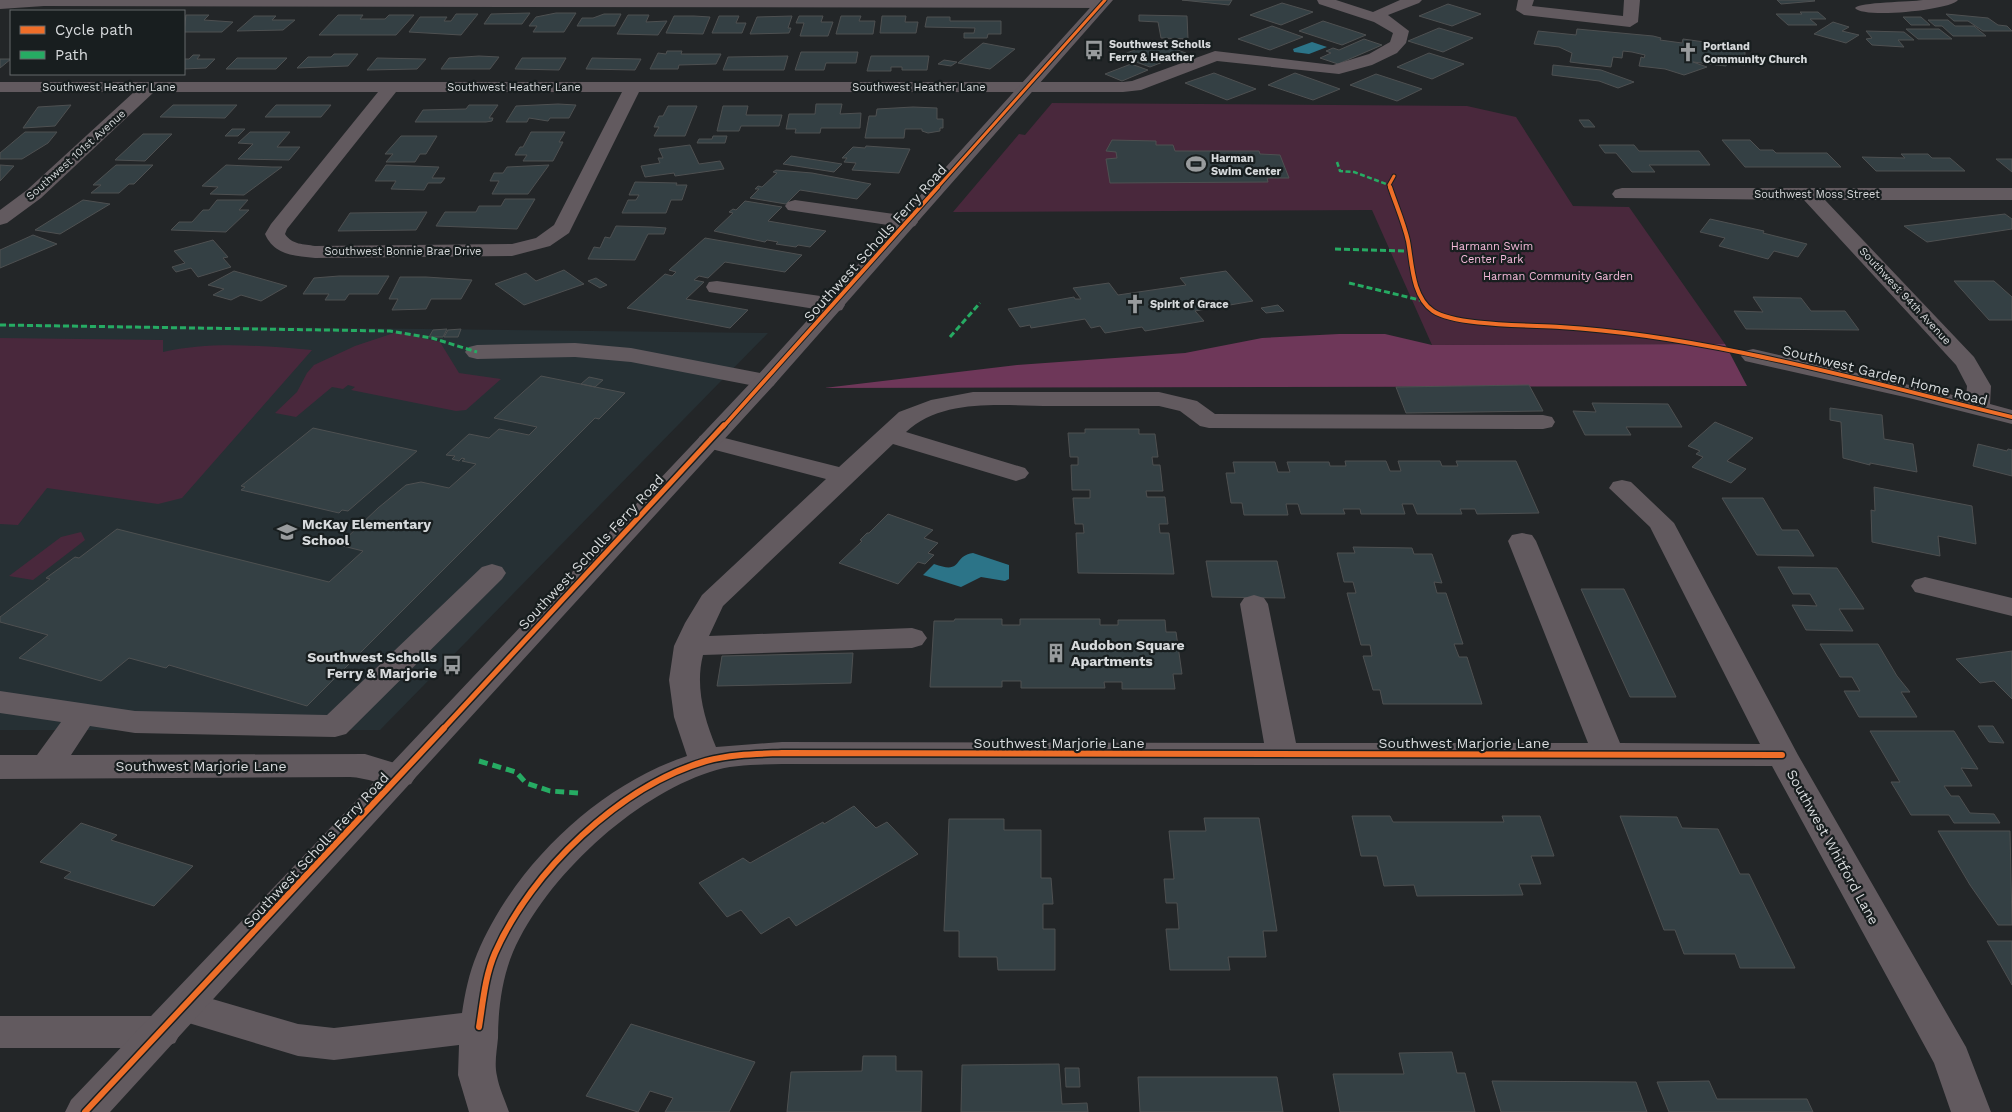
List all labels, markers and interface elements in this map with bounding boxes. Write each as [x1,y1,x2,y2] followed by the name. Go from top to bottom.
[10,10,185,75] legend
[55,21,133,39] text: Cycle path
[1109,38,1211,64] place label: Southwest Scholls Ferry & Heather
[1083,39,1105,61] bus stop icon: Southwest Scholls Ferry & Heather
[1703,40,1808,66] place label: Portland Community Church
[1677,41,1699,63] church icon: Portland Community Church
[55,46,88,64] text: Path
[42,81,176,94] street label: Southwest Heather Lane
[447,81,581,94] street label: Southwest Heather Lane
[852,81,986,94] street label: Southwest Heather Lane
[24,107,128,203] street label: Southwest 101st Avenue
[1211,152,1282,178] place label: Harman Swim Center
[1185,153,1207,175] sports icon: Harman Swim Center
[800,161,950,325] street label: Southwest Scholls Ferry Road
[1754,188,1880,201] street label: Southwest Moss Street
[1451,240,1533,266] park label: Harmann Swim Center Park
[325,245,481,258] street label: Southwest Bonnie Brae Drive
[1856,245,1954,347] street label: Southwest 94th Avenue
[1483,270,1633,283] park label: Harman Community Garden
[1124,293,1146,315] church icon: Spirit of Grace
[1150,298,1229,311] place label: Spirit of Grace
[1781,342,1989,408] street label: Southwest Garden Home Road
[515,471,667,633] street label: Southwest Scholls Ferry Road
[302,516,431,548] place label: McKay Elementary School
[276,521,298,543] school or university icon: McKay Elementary School
[1071,637,1185,669] place label: Audobon Square Apartments
[1045,642,1067,664] building icon: Audobon Square Apartments
[307,649,438,681] place label: Southwest Scholls Ferry & Marjorie
[441,654,463,676] bus stop icon: Southwest Scholls Ferry & Marjorie
[974,735,1144,751] street label: Southwest Marjorie Lane
[1379,735,1549,751] street label: Southwest Marjorie Lane
[116,758,286,774] street label: Southwest Marjorie Lane
[1784,767,1882,927] street label: Southwest Whitford Lane
[240,769,392,931] street label: Southwest Scholls Ferry Road

